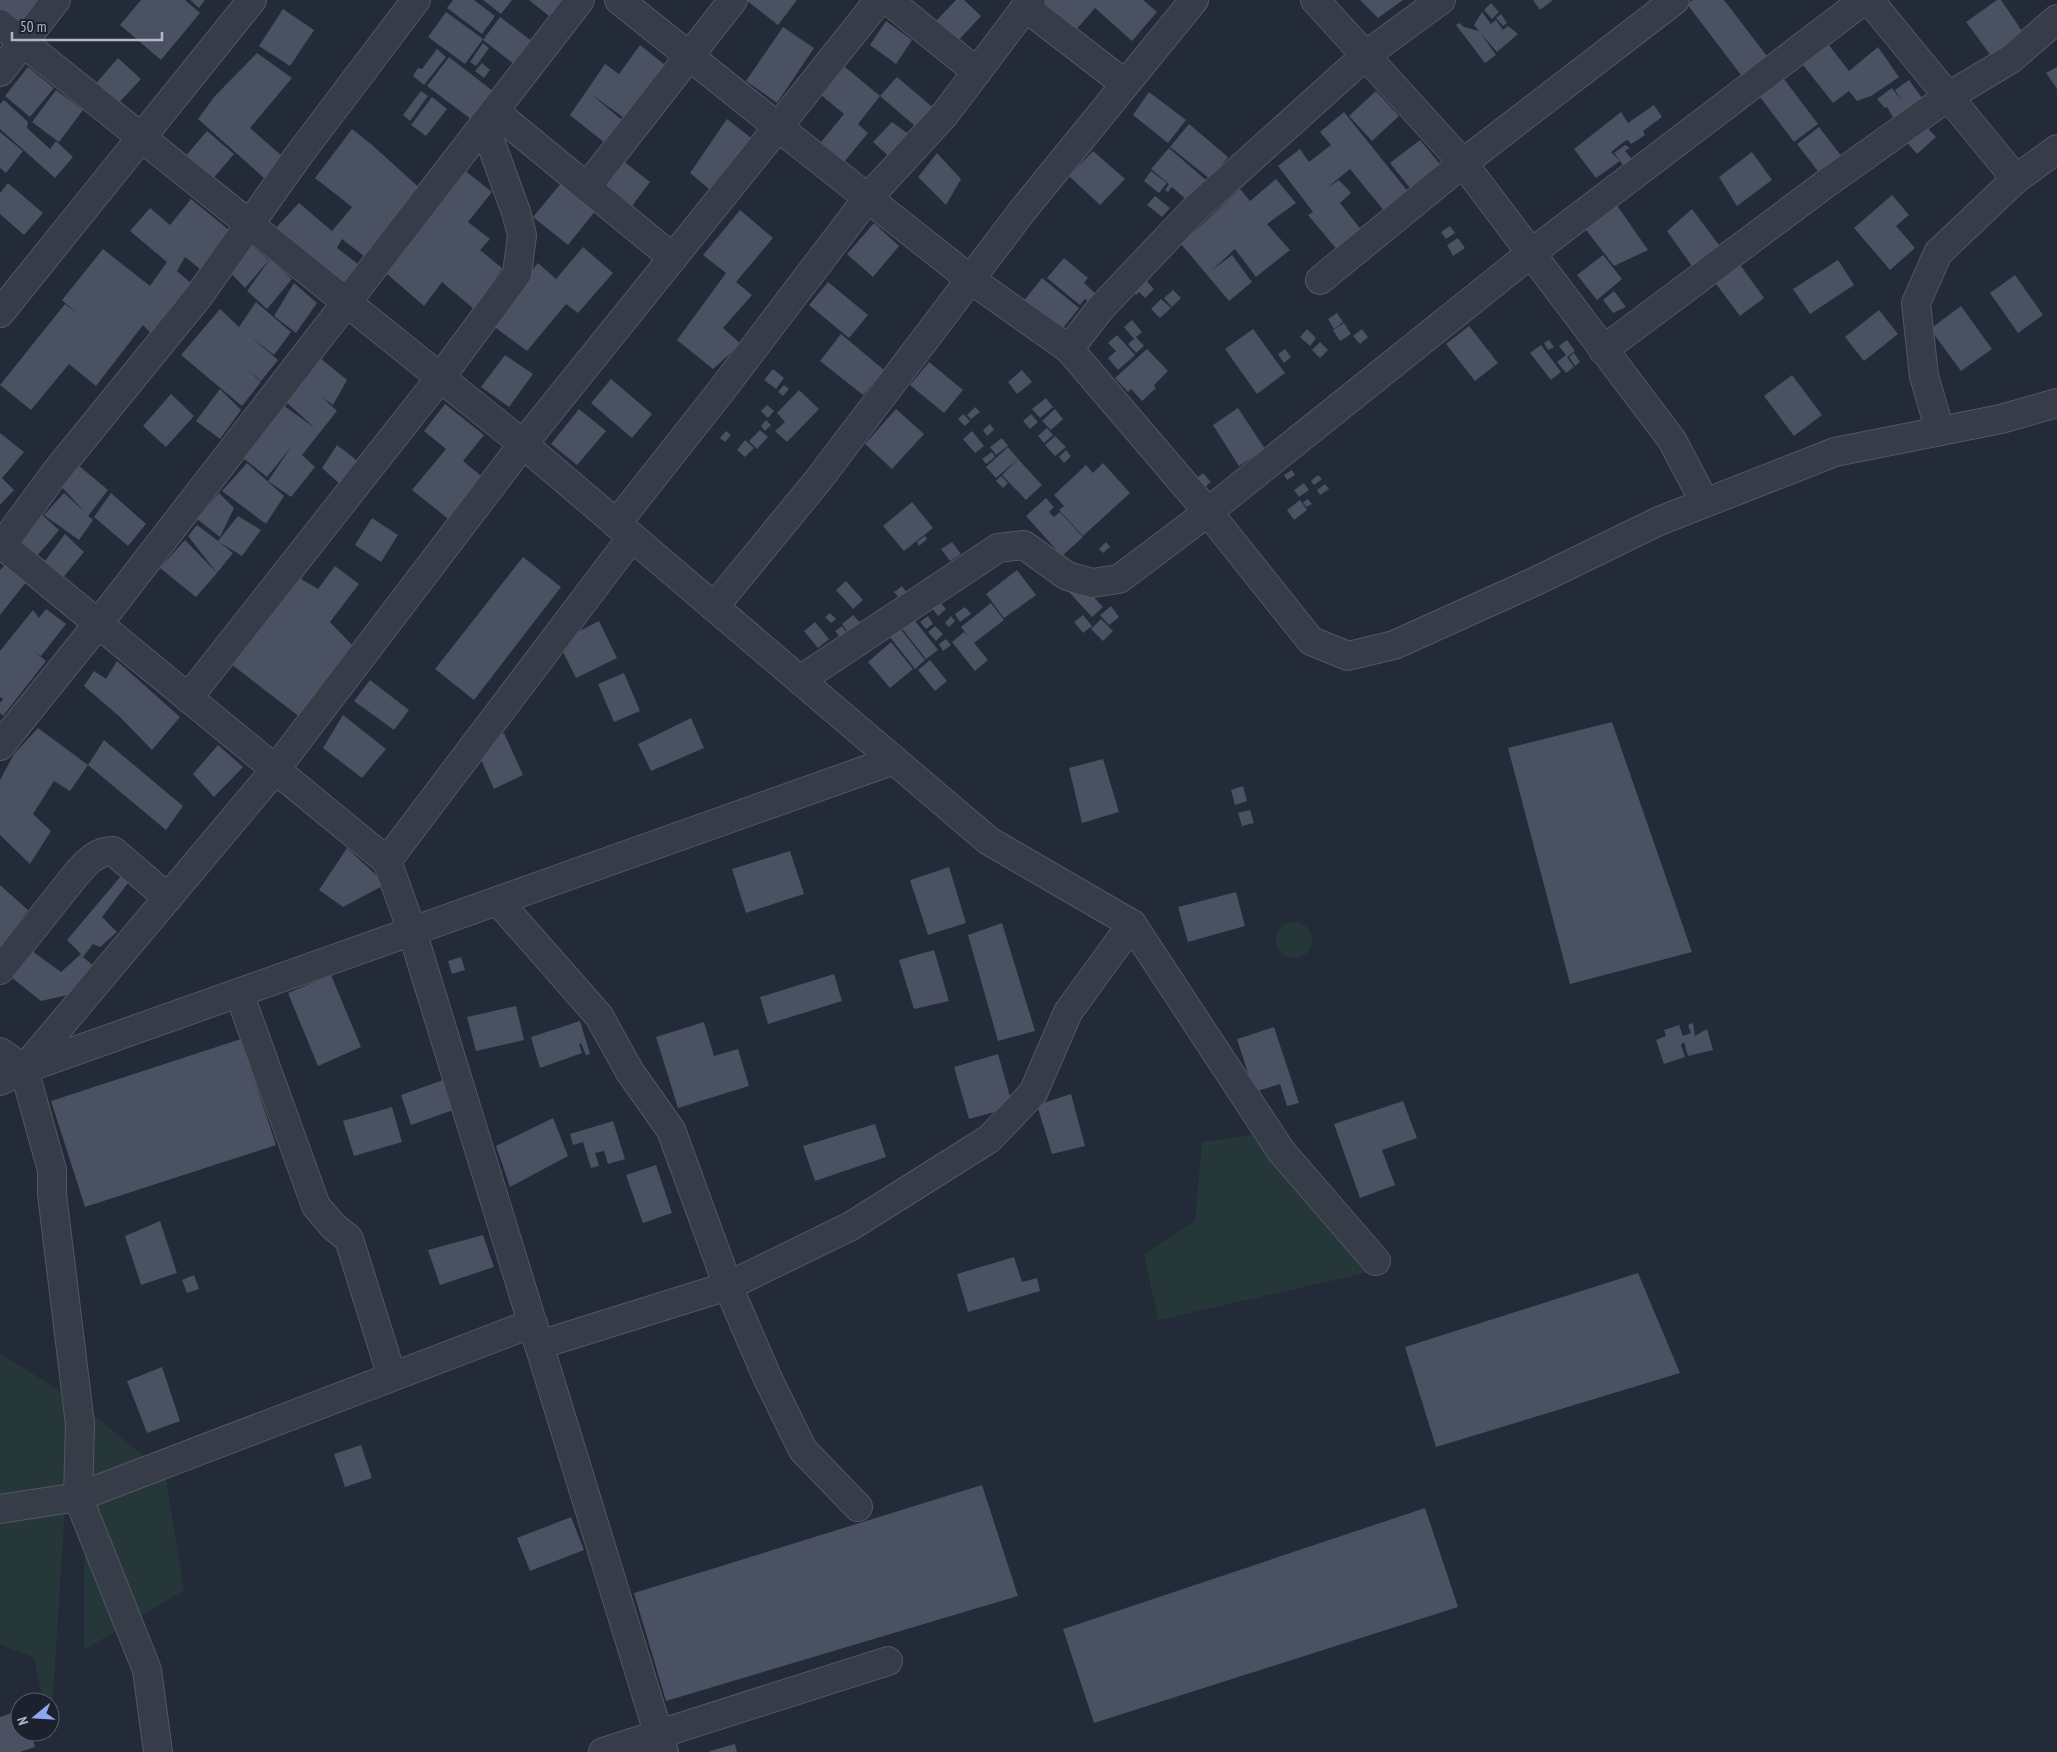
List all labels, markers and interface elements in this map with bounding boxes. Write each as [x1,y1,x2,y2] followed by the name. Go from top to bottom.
[12,10,162,42] scale bar
[20,17,46,36] text: 50 m
[10,1692,60,1742] north arrow
[13,1715,32,1727] text: N

